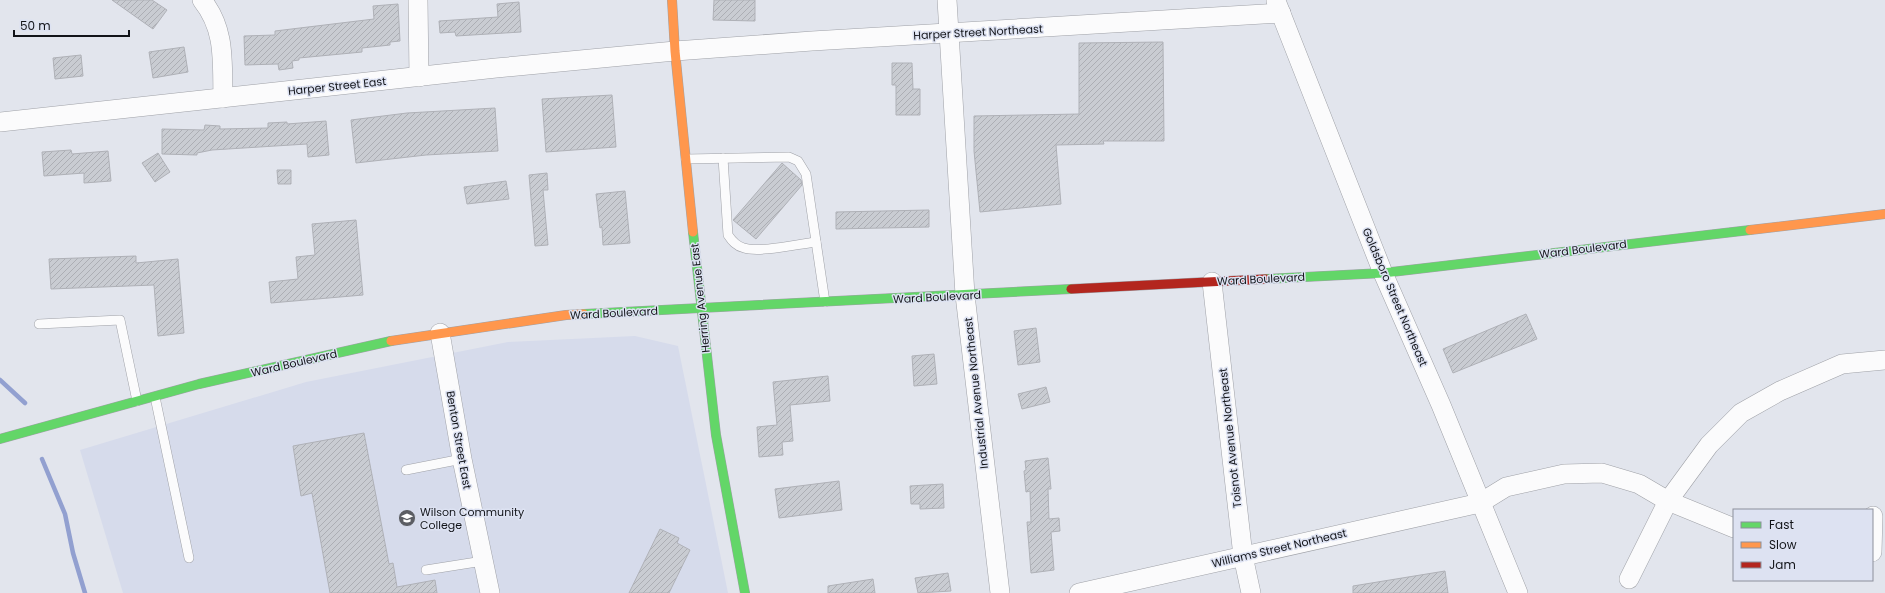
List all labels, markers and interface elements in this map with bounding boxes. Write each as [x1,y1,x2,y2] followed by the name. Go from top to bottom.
[14,12,129,38] scale bar
[20,17,51,34] text: 50 m
[913,21,1043,43] street label: Harper Street Northeast
[287,73,387,99] street label: Harper Street East
[1359,225,1431,369] street label: Goldsboro Street Northeast
[1538,236,1628,262] street label: Ward Boulevard
[686,243,714,353] street label: Herring Avenue East
[1217,269,1305,289] street label: Ward Boulevard
[893,287,981,307] street label: Ward Boulevard
[570,303,658,323] street label: Ward Boulevard
[960,317,992,469] street label: Industrial Avenue Northeast
[249,345,339,381] street label: Ward Boulevard
[1215,367,1245,509] street label: Toisnot Avenue Northeast
[442,390,476,490] street label: Benton Street East
[420,504,525,533] place label: Wilson Community College
[397,508,417,528] school or university icon: Wilson Community College
[1733,509,1873,581] legend
[1769,516,1794,533] text: Fast
[1210,525,1348,571] street label: Williams Street Northeast
[1769,536,1797,553] text: Slow
[1769,556,1796,573] text: Jam

